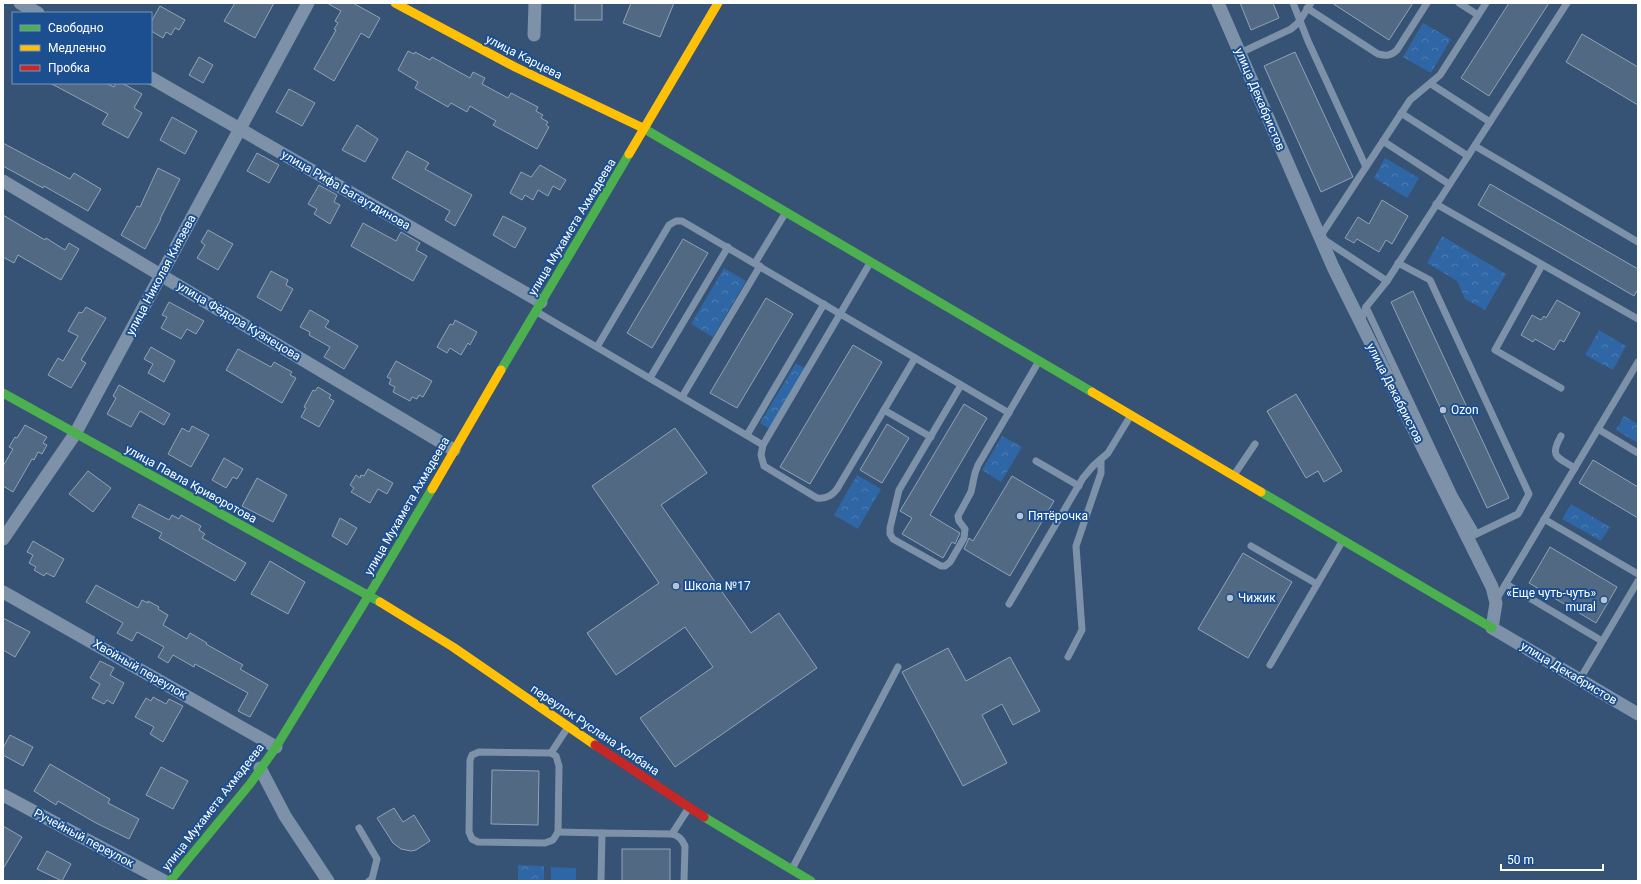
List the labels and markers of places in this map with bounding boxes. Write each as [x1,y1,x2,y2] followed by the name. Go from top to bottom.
[1451,403,1479,417] place label: Ozon
[1438,405,1448,415] marker: Ozon
[1028,509,1088,523] place label: Пятёрочка
[1015,511,1025,521] marker: Пятёрочка
[684,579,751,593] place label: Школа №17
[671,581,681,591] marker: Школа №17
[1506,586,1596,614] place label: «Еще чуть-чуть» mural
[1238,591,1276,605] place label: Чижик
[1225,593,1235,603] marker: Чижик
[1599,595,1609,605] marker: «Еще чуть-чуть» mural

